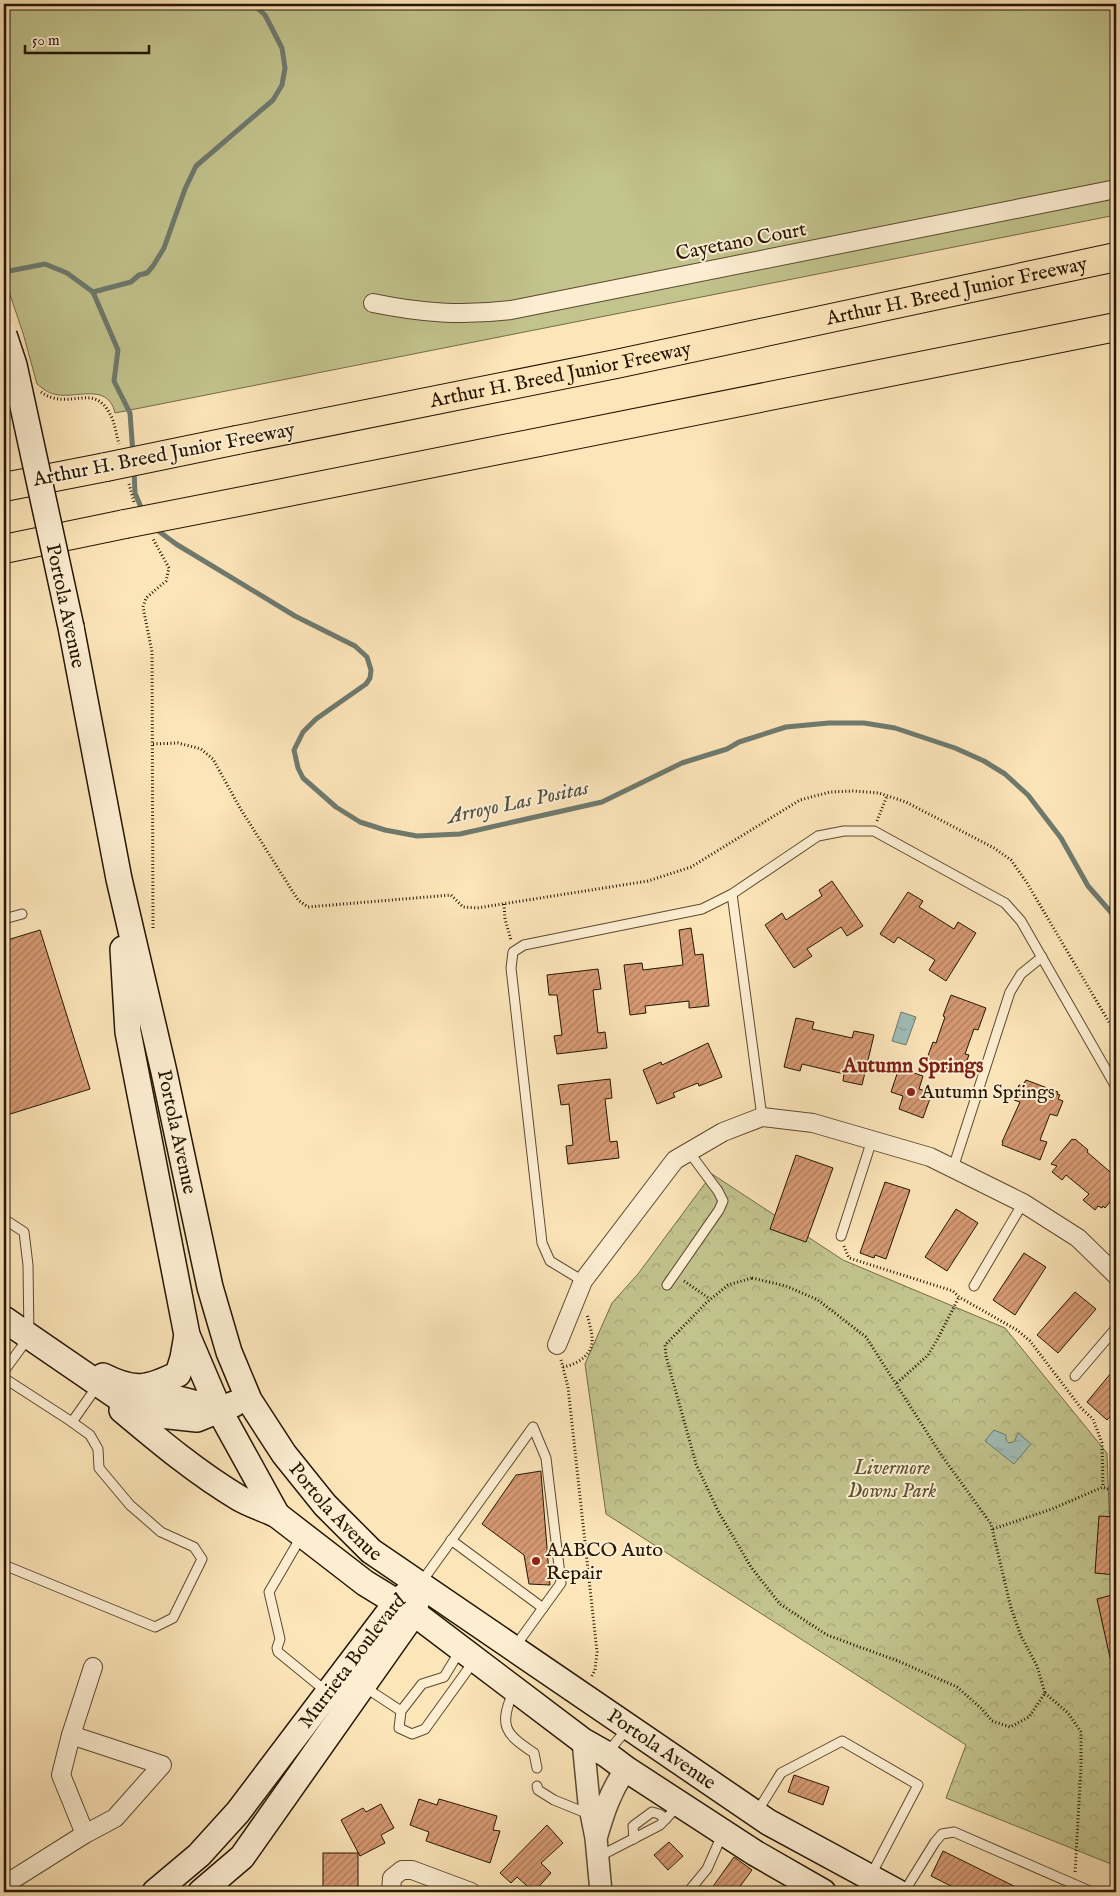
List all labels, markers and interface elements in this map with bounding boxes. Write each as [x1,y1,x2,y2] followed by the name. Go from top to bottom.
[25,22,149,54] scale bar
[32,31,60,50] text: 50 m
[674,217,809,267] street label: Cayetano Court
[823,251,1090,331] street label: Arthur H. Breed Junior Freeway
[427,336,694,414] street label: Arthur H. Breed Junior Freeway
[30,417,297,493] street label: Arthur H. Breed Junior Freeway
[40,542,90,670] street label: Portola Avenue
[443,775,592,832] water label: Arroyo Las Positas
[842,1053,983,1080] district label: Autumn Springs
[151,1067,202,1196] street label: Portola Avenue
[920,1080,1055,1105] place label: Autumn Springs
[905,1086,917,1098] marker: Autumn Springs
[848,1456,936,1504] park label: Livermore Downs Park
[283,1457,386,1567] street label: Portola Avenue
[545,1538,663,1586] place label: AABCO Auto Repair
[530,1555,542,1567] marker: AABCO Auto Repair
[293,1588,411,1733] street label: Murrieta Boulevard
[602,1703,721,1795] street label: Portola Avenue

